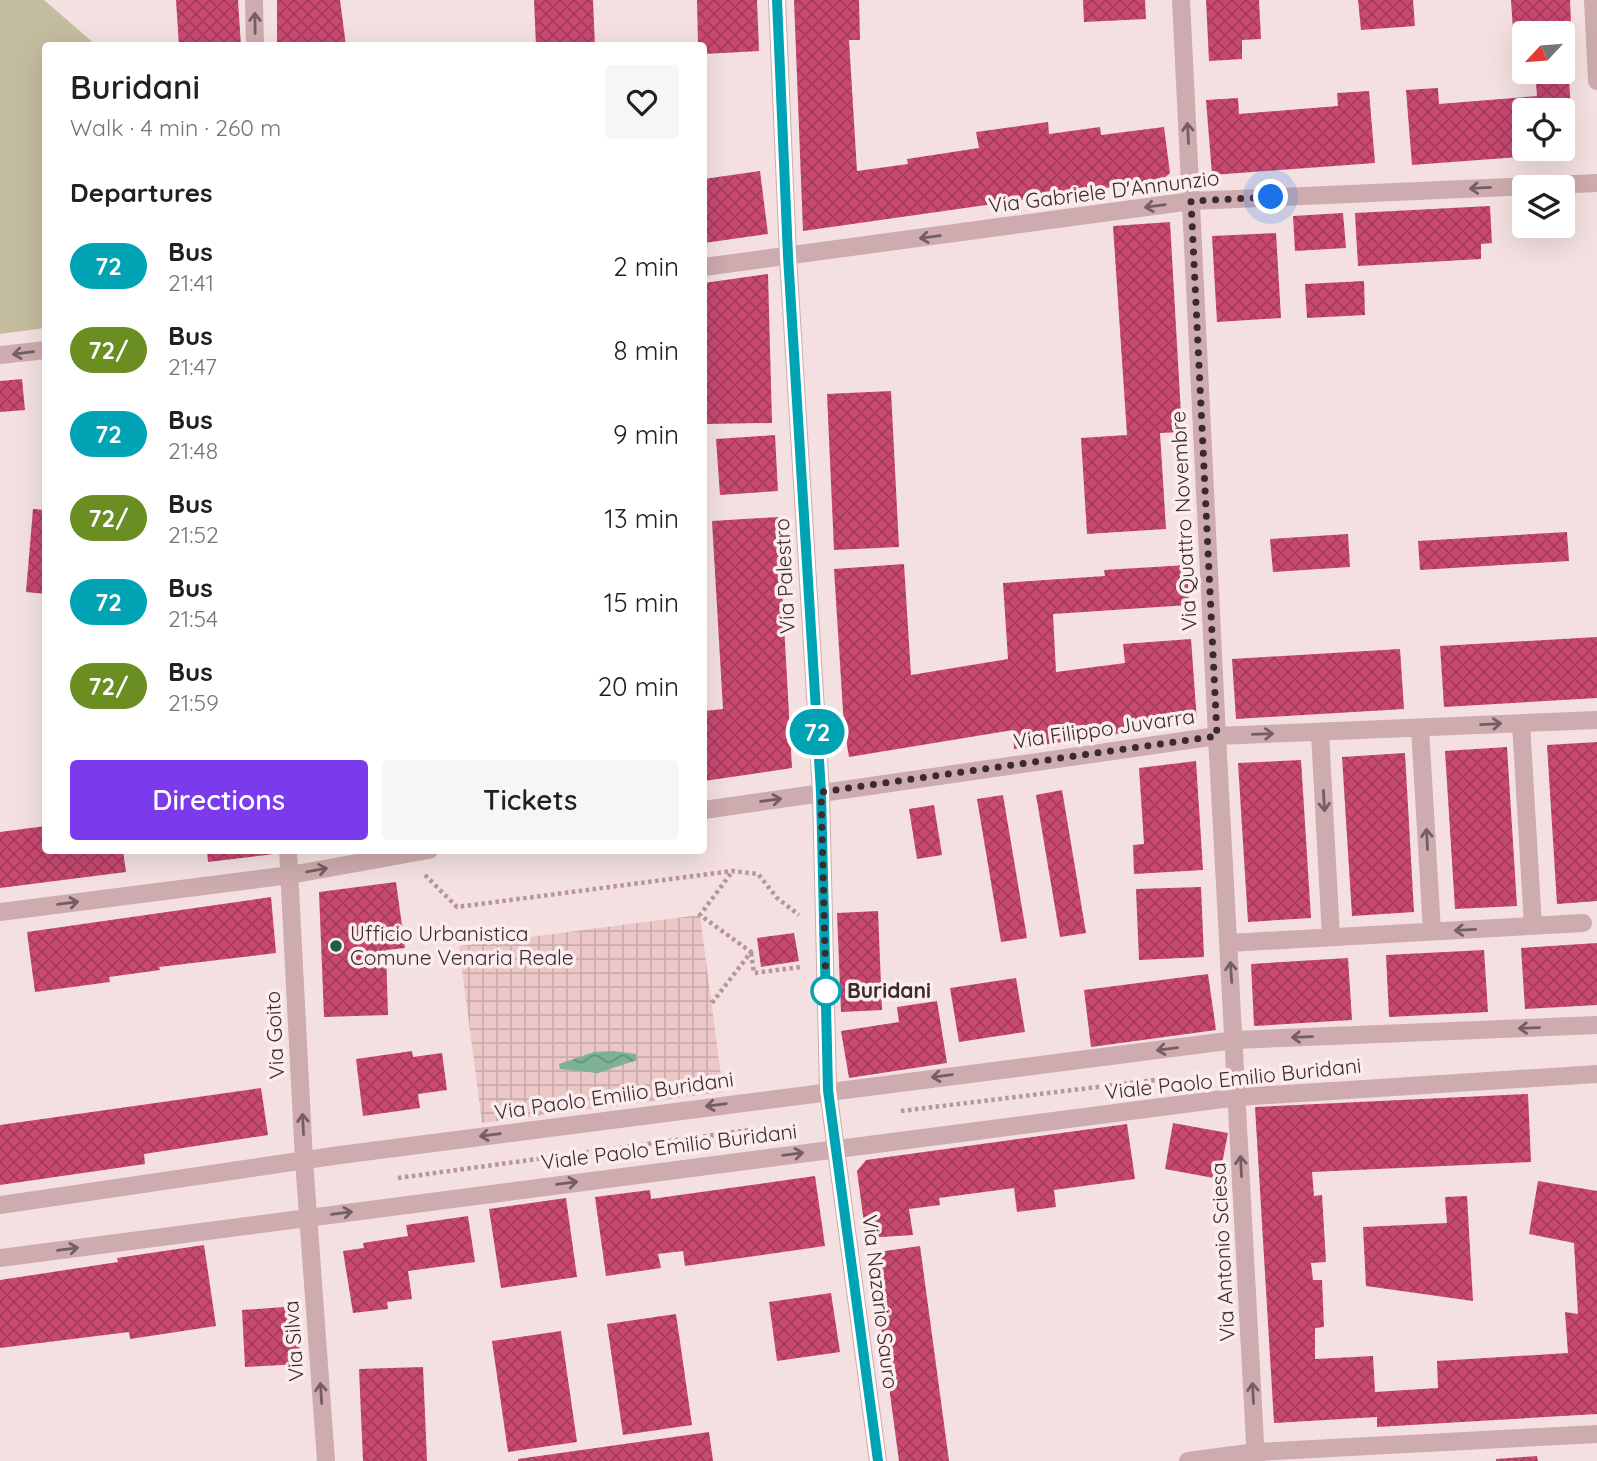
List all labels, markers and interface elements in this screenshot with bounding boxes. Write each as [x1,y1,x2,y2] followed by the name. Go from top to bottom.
[248,12,261,35] one-way arrow
[1512,21,1575,84] north arrow
[1512,21,1575,238] map controls
[605,65,679,139] button: heart
[70,66,200,107] text: Buridani
[1512,98,1575,161] button: locate
[70,113,281,142] text: Walk · 4 min · 260 m
[1181,122,1194,145] one-way arrow
[987,164,1221,218] street label: Via Gabriele D'Annunzio
[1512,175,1575,238] button: layers
[70,176,213,209] text: Departures
[1253,179,1288,214] your location
[1469,181,1492,194] one-way arrow
[1144,200,1167,213] one-way arrow
[919,230,941,243] one-way arrow
[168,235,213,268] text: Bus
[613,250,679,283] text: 2 min
[95,251,122,281] text: 72
[168,268,214,297] text: 21:41
[168,319,213,352] text: Bus
[614,334,679,367] text: 8 min
[88,335,129,365] text: 72/
[12,346,35,359] one-way arrow
[168,352,217,381] text: 21:47
[168,403,213,436] text: Bus
[1164,410,1202,632] street label: Via Quattro Novembre
[613,418,679,451] text: 9 min
[95,419,122,449] text: 72
[168,436,218,465] text: 21:48
[168,487,213,520] text: Bus
[604,502,679,535] text: 13 min
[88,503,129,533] text: 72/
[768,518,800,635] street label: Via Palestro
[168,520,219,549] text: 21:52
[168,571,213,604] text: Bus
[604,586,679,619] text: 15 min
[95,587,122,617] text: 72
[168,604,218,633] text: 21:54
[168,655,213,688] text: Bus
[598,670,679,703] text: 20 min
[88,671,129,701] text: 72/
[168,688,219,717] text: 21:59
[1011,702,1196,754] street label: Via Filippo Juvarra
[786,709,848,755] line badge: 72
[804,717,830,747] text: 72
[1479,718,1502,731] one-way arrow
[1252,728,1275,741] one-way arrow
[70,760,368,840] button: Directions
[382,760,679,840] button: Tickets
[1317,789,1330,812] one-way arrow
[759,793,782,806] one-way arrow
[1420,828,1433,851] one-way arrow
[305,863,328,876] one-way arrow
[56,897,79,910] one-way arrow
[350,920,574,970] place label: Ufficio Urbanistica Comune Venaria Reale
[1454,923,1477,936] one-way arrow
[328,938,344,954] marker: Ufficio Urbanistica Comune Venaria Reale
[1224,961,1237,984] one-way arrow
[811,976,841,1006] marker: Buridani
[847,977,931,1003] place label: Buridani
[259,990,289,1080] street label: Via Goito
[1518,1021,1541,1034] one-way arrow
[1290,1031,1313,1044] one-way arrow
[1156,1042,1179,1055] one-way arrow
[1103,1052,1362,1104] street label: Viale Paolo Emilio Buridani
[493,1065,735,1125] street label: Via Paolo Emilio Buridani
[931,1070,953,1083] one-way arrow
[705,1099,728,1112] one-way arrow
[296,1113,309,1136] one-way arrow
[539,1117,798,1175] street label: Viale Paolo Emilio Buridani
[480,1129,502,1142] one-way arrow
[781,1147,804,1160] one-way arrow
[1235,1154,1248,1177] one-way arrow
[1204,1162,1240,1342] street label: Via Antonio Sciesa
[556,1177,578,1190] one-way arrow
[330,1206,353,1219] one-way arrow
[857,1213,905,1390] street label: Via Nazario Sauro
[56,1242,79,1255] one-way arrow
[277,1300,309,1383] street label: Via Silva
[314,1382,327,1405] one-way arrow
[1246,1382,1259,1405] one-way arrow

